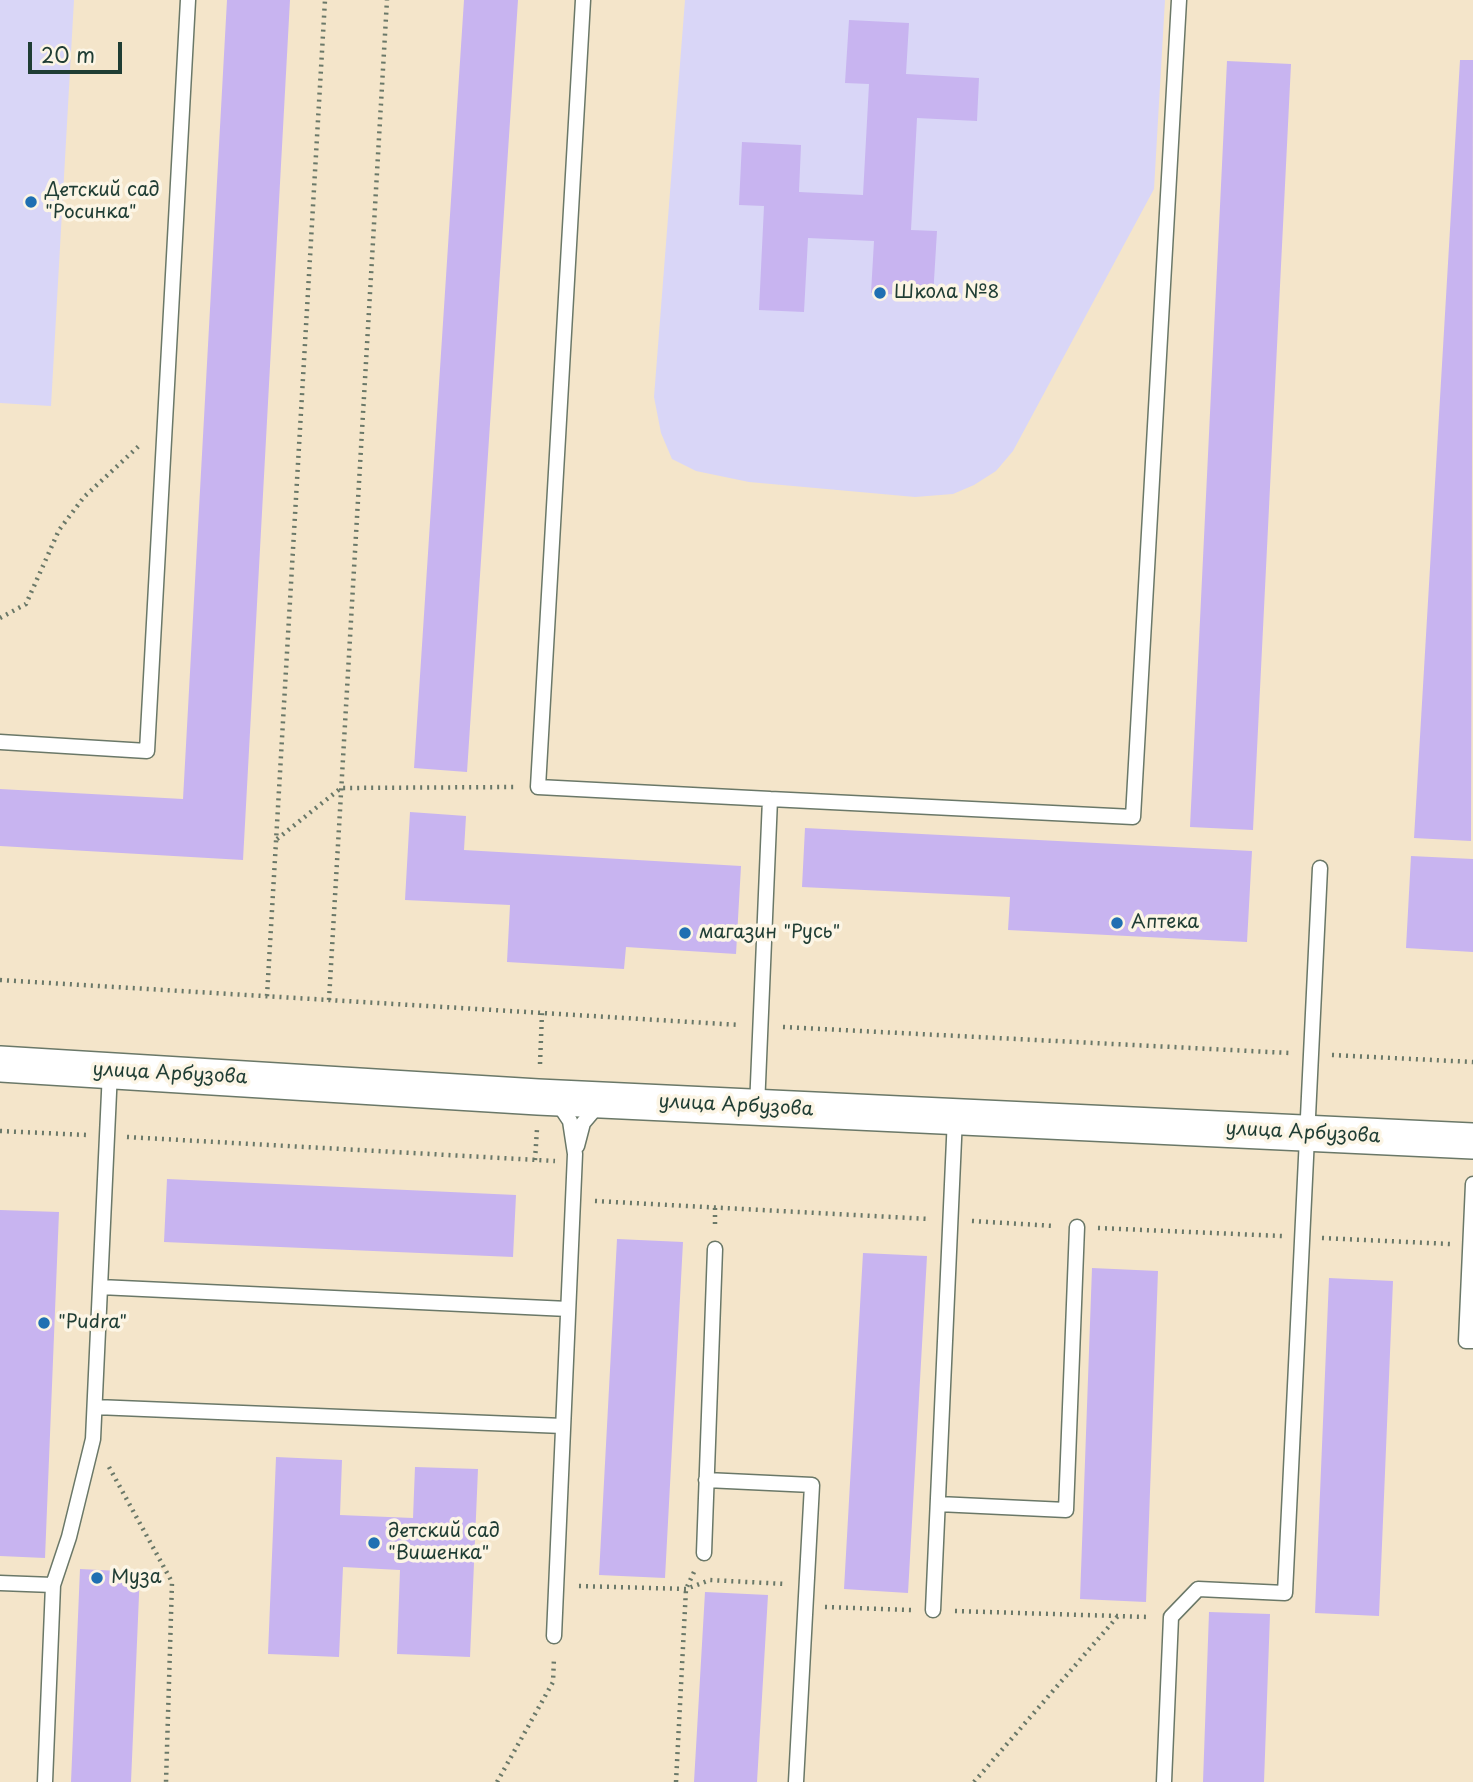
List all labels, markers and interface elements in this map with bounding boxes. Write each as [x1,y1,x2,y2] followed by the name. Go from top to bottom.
[32,28,126,72] scale bar
[41,38,95,70] text: 20 m
[45,180,160,224] place label: Детский сад "Росинка"
[23,194,39,210] marker: Детский сад "Росинка"
[894,282,999,304] place label: Школа №8
[872,285,888,301] marker: Школа №8
[1131,912,1199,934] place label: Аптека
[1109,915,1125,931] marker: Аптека
[699,922,840,944] place label: магазин "Русь"
[677,925,693,941] marker: магазин "Русь"
[92,1059,248,1089] street label: улица Арбузова
[658,1091,814,1121] street label: улица Арбузова
[1225,1118,1381,1148] street label: улица Арбузова
[58,1312,127,1334] place label: "Pudra"
[36,1315,52,1331] marker: "Pudra"
[388,1521,500,1565] place label: детский сад "Вишенка"
[366,1535,382,1551] marker: детский сад "Вишенка"
[111,1567,161,1589] place label: Муза
[89,1570,105,1586] marker: Муза

